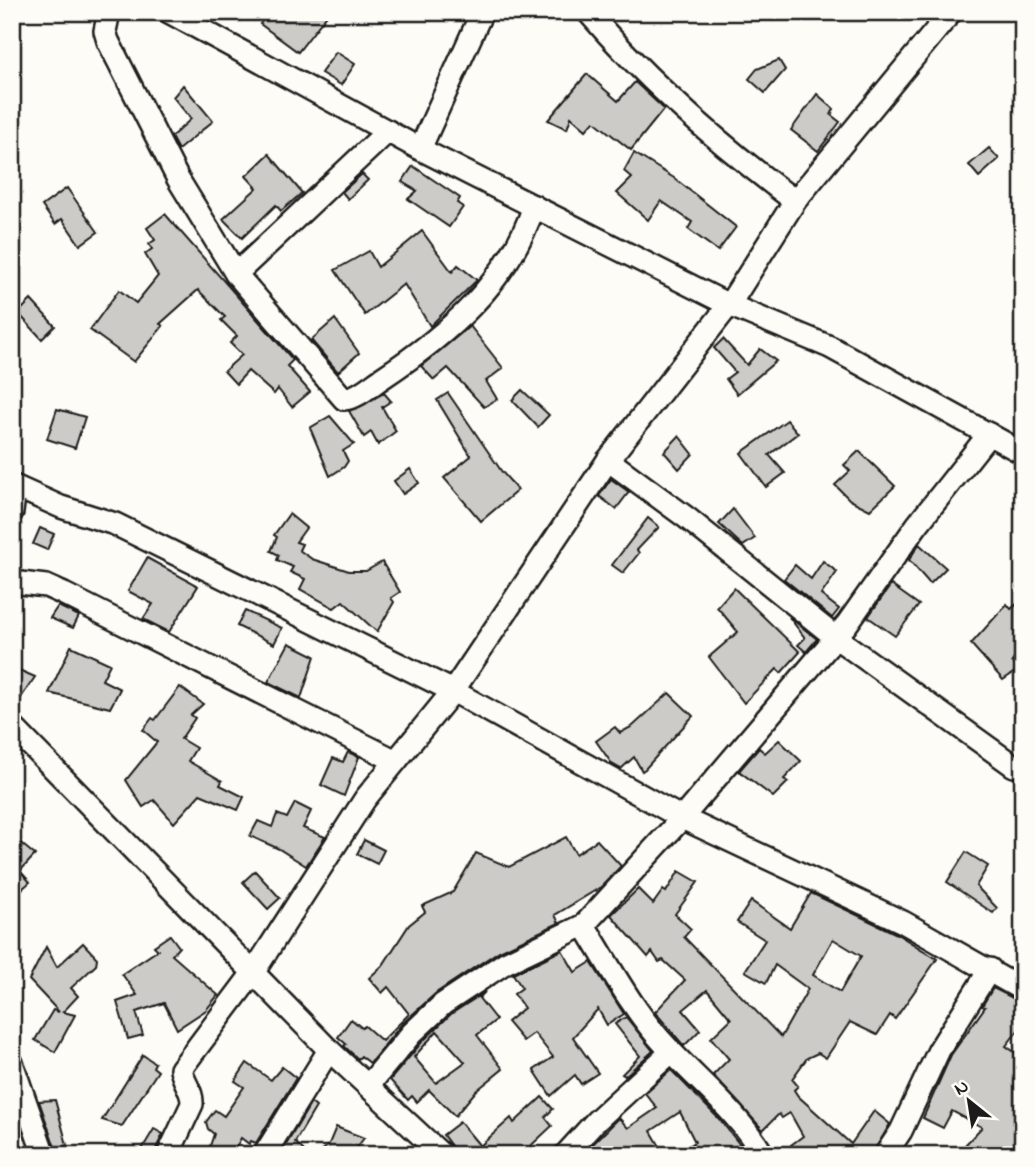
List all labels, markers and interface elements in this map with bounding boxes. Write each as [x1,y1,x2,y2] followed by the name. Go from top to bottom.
[934,1066,1004,1136] north arrow
[949,1073,974,1103] text: N

